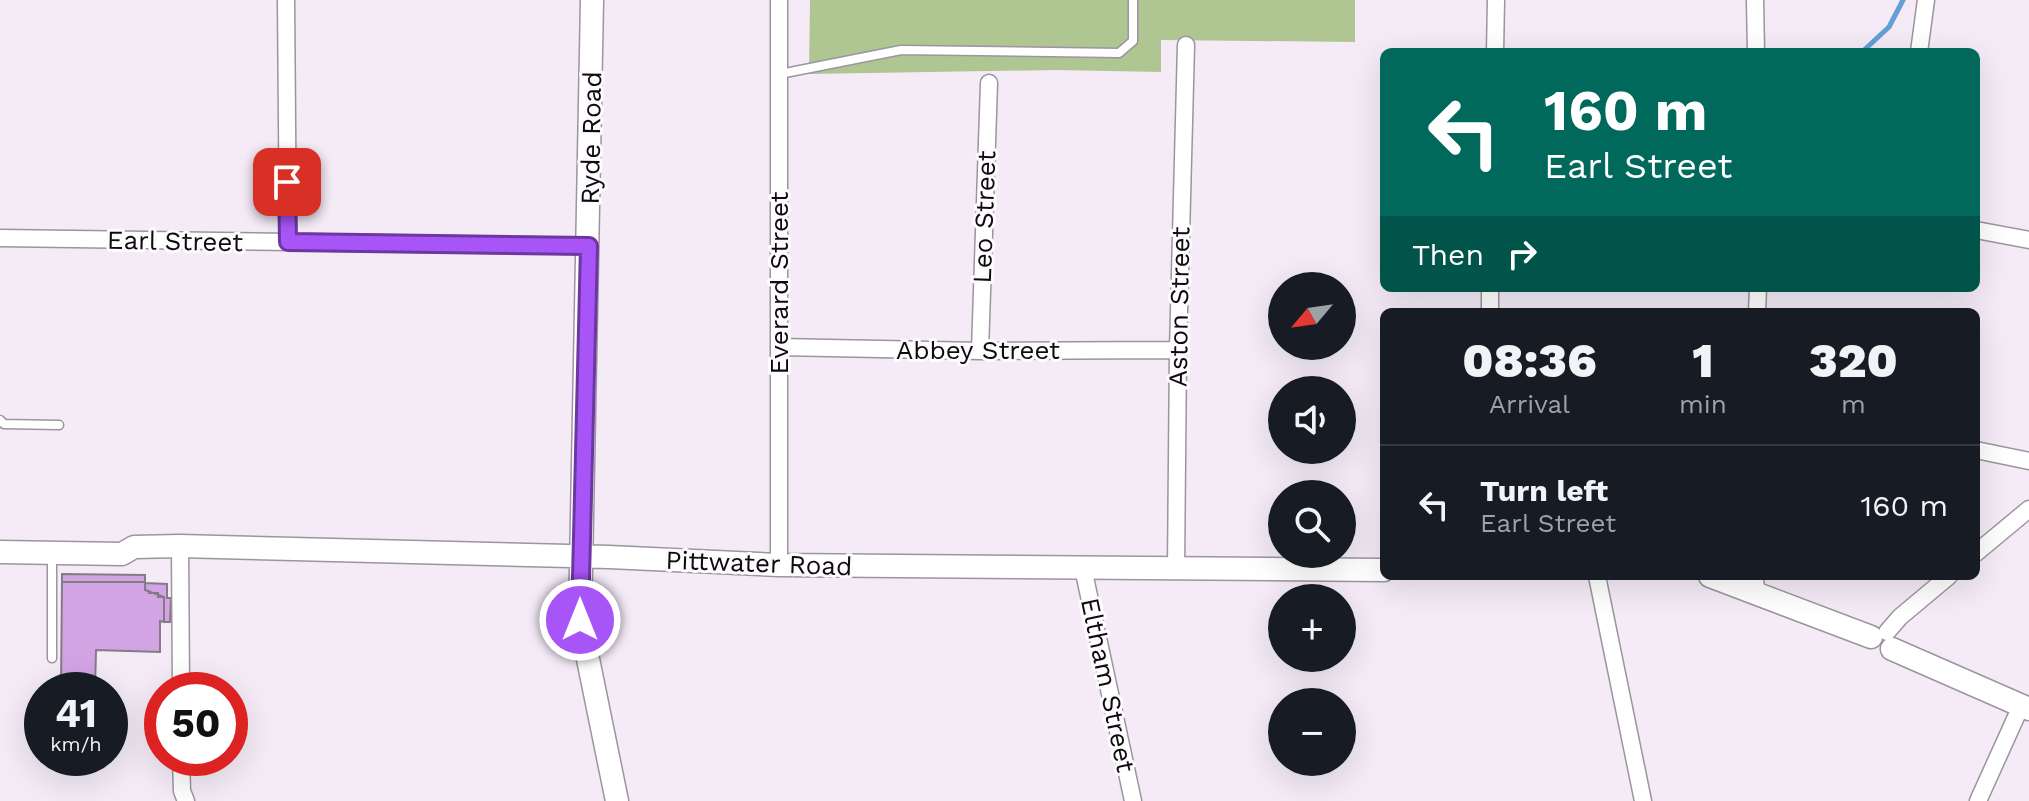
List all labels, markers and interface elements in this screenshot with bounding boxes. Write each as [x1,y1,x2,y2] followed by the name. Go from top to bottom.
[575,71,607,205] street label: Ryde Road
[1544,78,1707,144] text: 160 m
[1412,80,1516,184] icon: left
[1544,145,1732,187] text: Earl Street
[253,148,321,216] pin
[967,150,1001,284] street label: Leo Street
[265,160,309,204] icon: arrive
[764,191,794,374] street label: Everard Street
[107,225,243,257] street label: Earl Street
[1163,226,1195,387] street label: Aston Street
[1500,232,1544,276] icon: right
[1412,237,1484,272] text: Then
[1268,272,1356,360] north arrow
[1268,272,1356,776] map controls
[1462,332,1597,389] text: 08:36
[1692,332,1714,389] text: 1
[1809,332,1898,389] text: 320
[896,335,1060,365] street label: Abbey Street
[1268,376,1356,464] button: sound
[1489,389,1570,419] text: Arrival
[1679,389,1727,419] text: min
[1841,389,1866,419] text: m
[1480,473,1608,508] text: Turn left
[1268,480,1356,568] button: search
[1412,483,1456,527] icon: left
[1861,488,1948,523] text: 160 m
[1480,508,1616,538] text: Earl Street
[665,545,853,581] street label: Pittwater Road
[538,578,622,662] position arrow
[1268,584,1356,672] button: +
[1075,595,1141,775] street label: Eltham Street
[144,672,248,776] speed limit sign: 50
[1268,688,1356,776] button: −
[55,690,97,737] text: 41
[50,732,102,756] text: km/h

